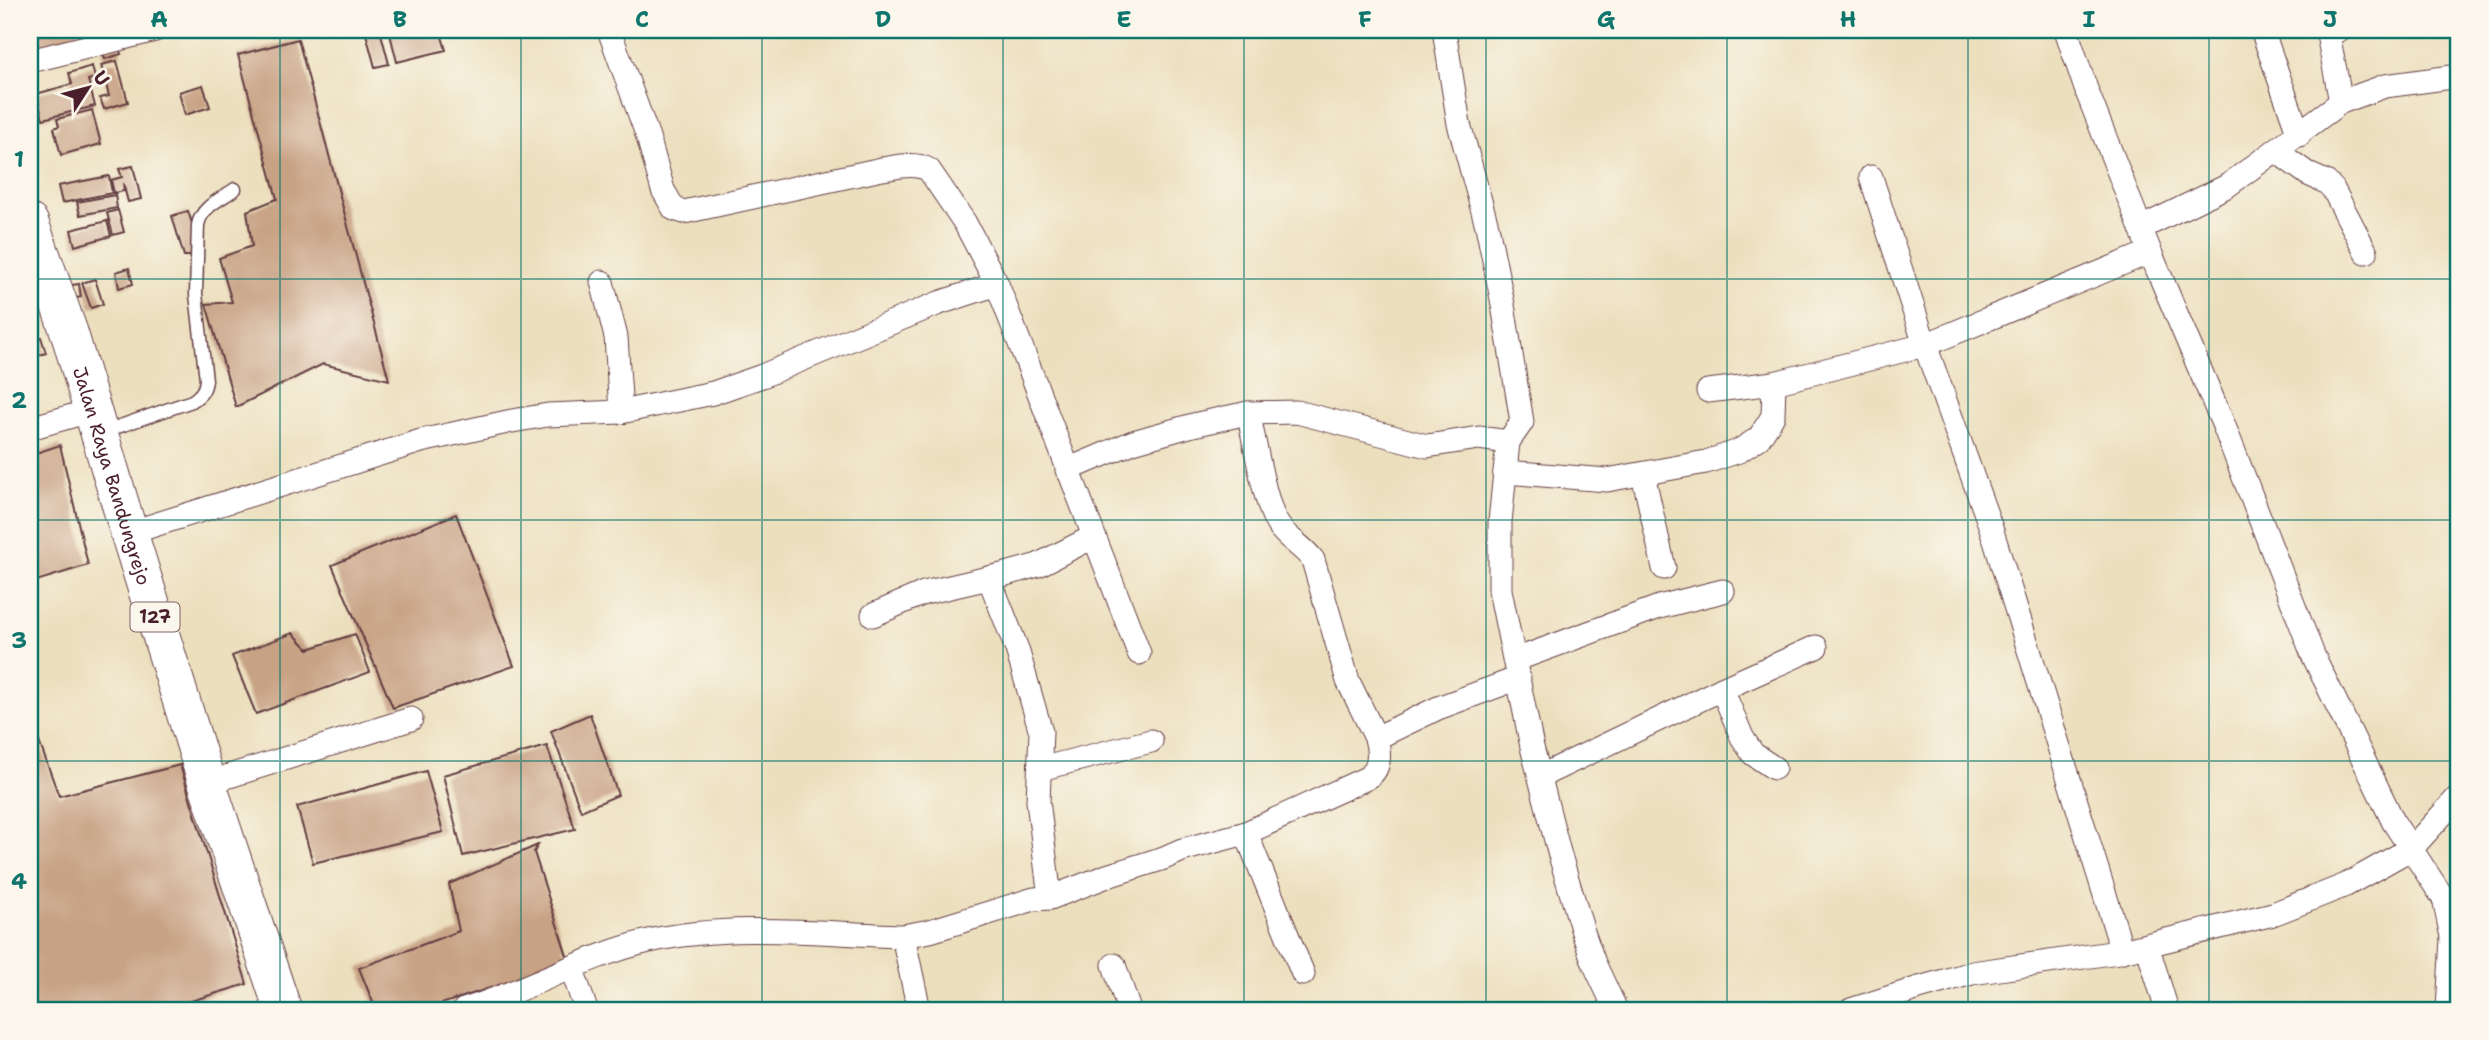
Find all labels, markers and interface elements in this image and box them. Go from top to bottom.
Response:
text: A [150,4,168,34]
text: B [393,4,407,34]
text: C [635,4,649,34]
text: D [875,4,891,34]
text: E [1116,4,1132,34]
text: F [1358,4,1372,34]
text: G [1597,4,1616,34]
text: H [1840,4,1856,34]
text: I [2083,4,2096,34]
text: J [2323,4,2337,34]
north arrow [52,52,122,122]
text: U [87,66,115,91]
text: 1 [14,144,24,174]
street label: Jalan Raya Bandungrejo [68,364,157,588]
text: 2 [11,385,27,415]
road number: 127 [130,602,180,632]
text: 3 [11,625,27,655]
text: 4 [11,866,27,896]

